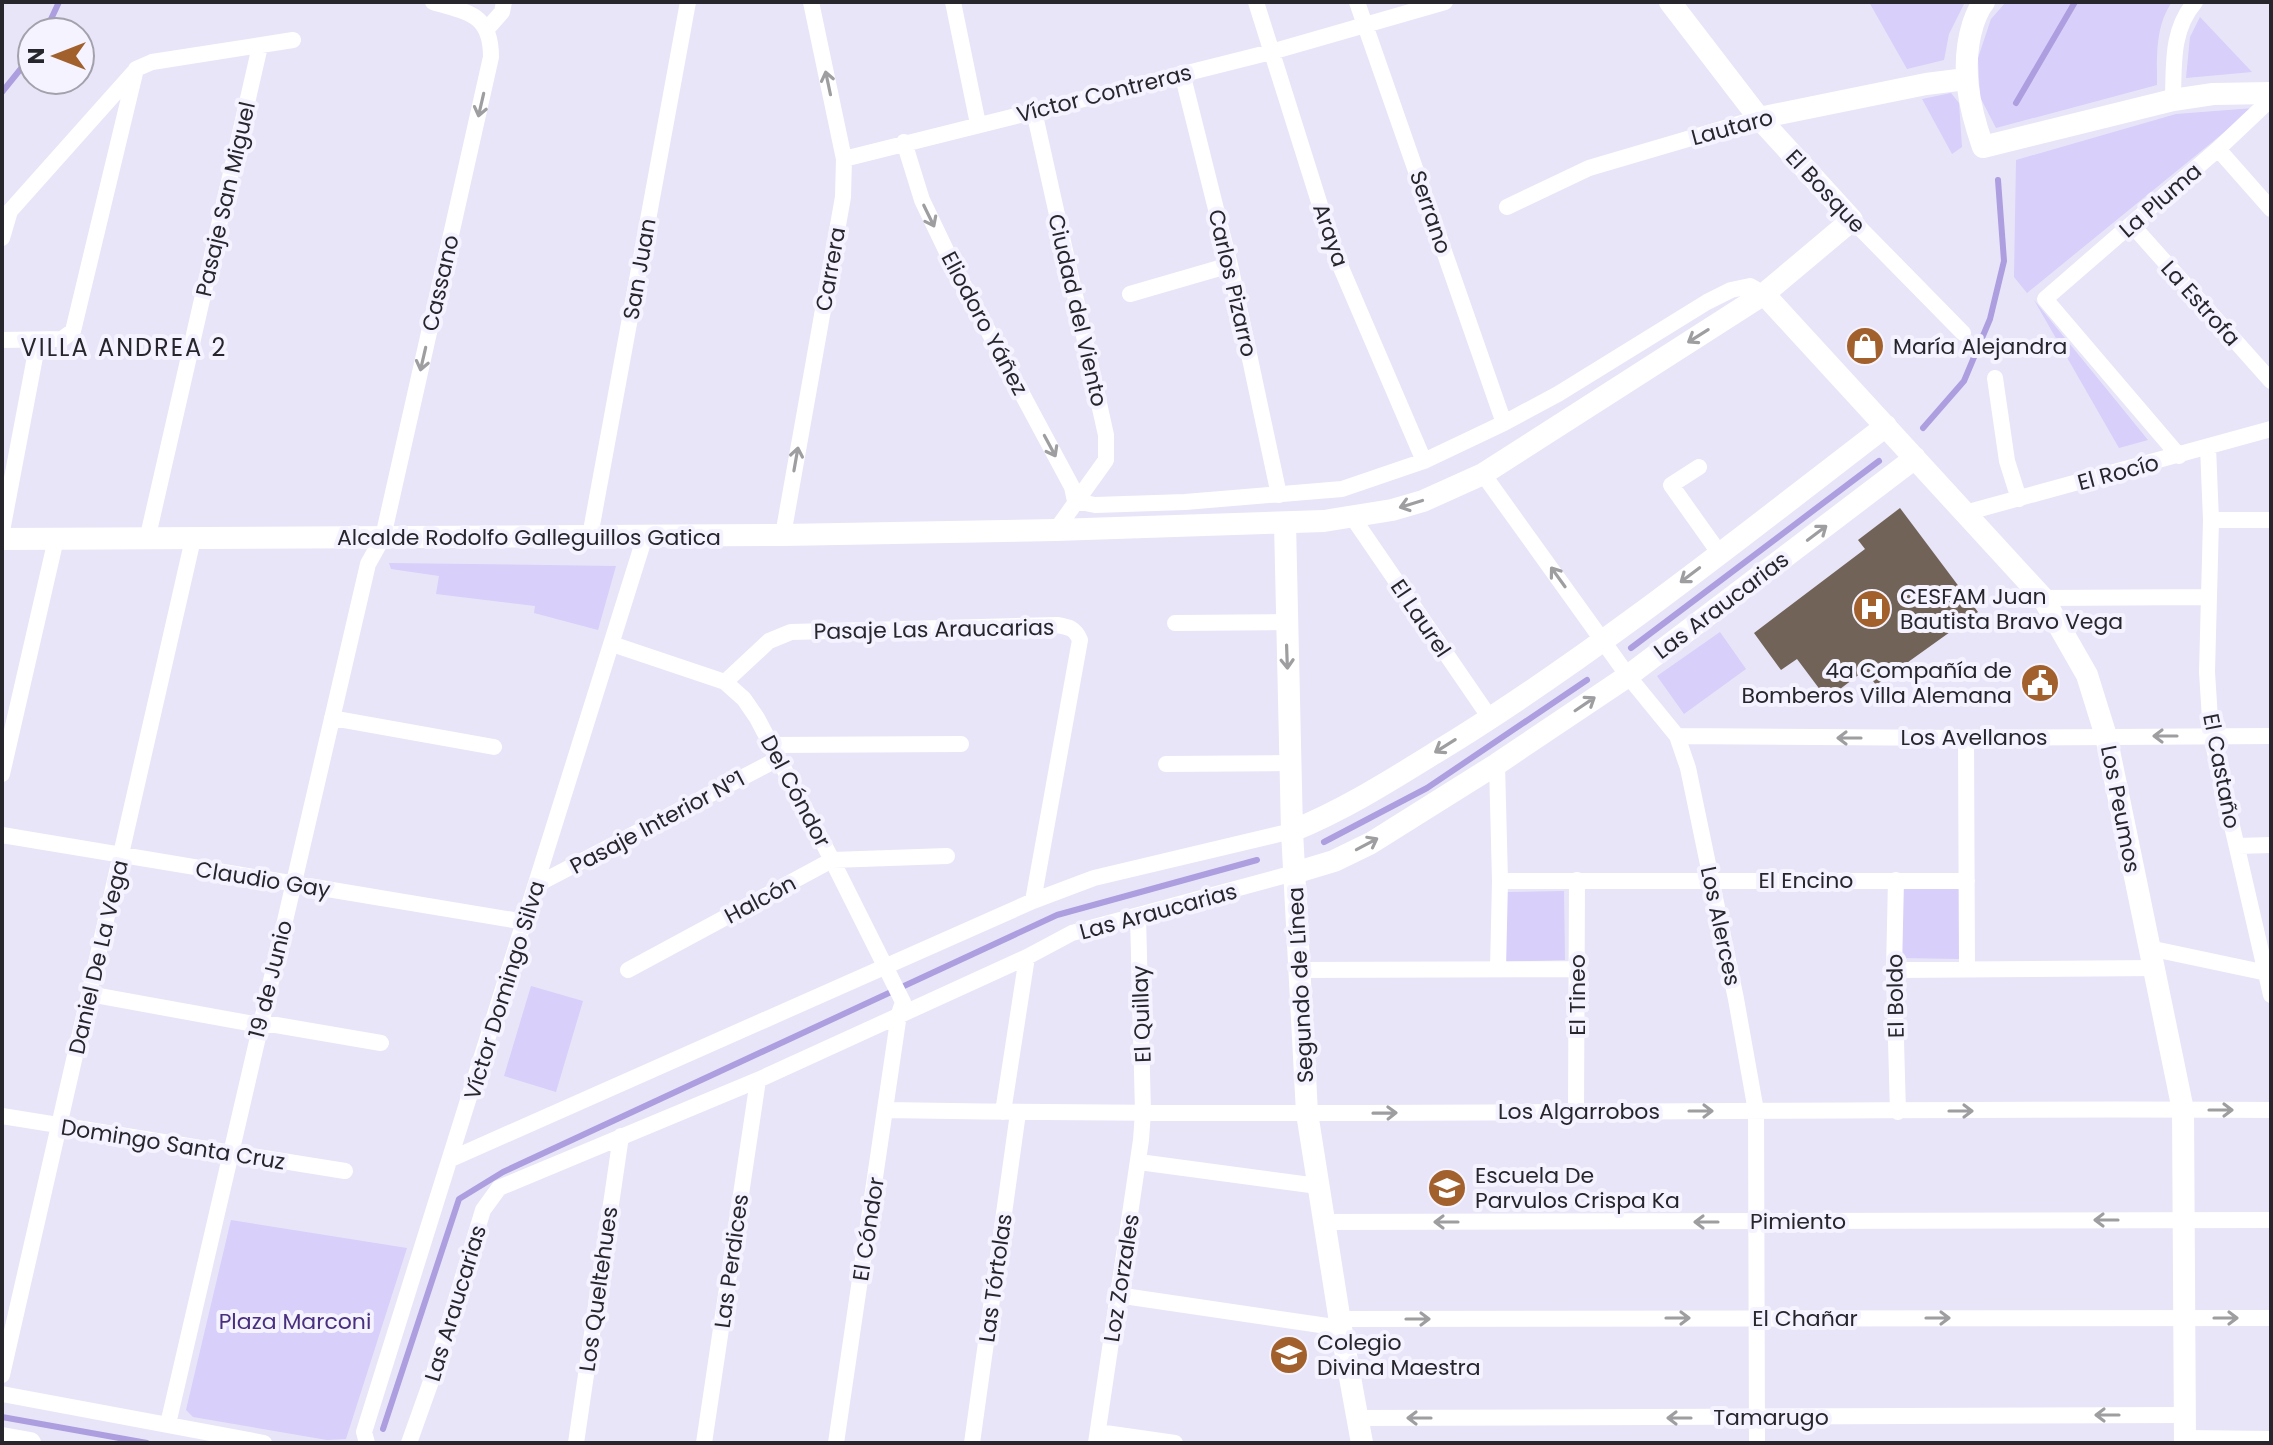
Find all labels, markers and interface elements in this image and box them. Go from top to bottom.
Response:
north arrow [16,16,96,96]
text: N [21,48,52,64]
street label: Víctor Contreras [1013,57,1195,130]
one-way arrow [820,70,835,96]
one-way arrow [472,92,487,118]
street label: Pasaje San Miguel [188,99,263,300]
street label: Lautaro [1688,102,1777,153]
street label: El Bosque [1779,143,1873,240]
street label: La Pluma [2112,156,2208,245]
street label: Serrano [1402,166,1459,258]
street label: Araya [1305,199,1356,271]
one-way arrow [922,203,938,227]
street label: Carlos Pizarro [1200,206,1265,360]
street label: Ciudad del Viento [1040,211,1115,410]
street label: San Juan [615,216,664,322]
street label: Carrera [808,225,853,314]
street label: Cassano [414,232,467,334]
street label: Eliodoro Yáñez [934,246,1036,401]
street label: La Estrofa [2154,254,2247,353]
shop icon: María Alejandra [1844,325,1886,367]
one-way arrow [1687,328,1710,344]
district label: VILLA ANDREA 2 [21,331,227,364]
place label: María Alejandra [1893,331,2067,362]
one-way arrow [415,346,430,371]
one-way arrow [1043,434,1059,457]
one-way arrow [790,446,805,472]
street label: El Rocío [2074,447,2162,498]
one-way arrow [1399,497,1425,512]
street label: Alcalde Rodolfo Galleguillos Gatica [337,522,721,553]
one-way arrow [1805,524,1827,541]
street label: Las Araucarias [1647,544,1795,667]
one-way arrow [1549,567,1566,589]
one-way arrow [1680,567,1702,584]
street label: El Laurel [1383,573,1458,664]
place label: CESFAM Juan Bautista Bravo Vega [1900,581,2123,637]
hospital icon: CESFAM Juan Bautista Bravo Vega [1851,588,1893,630]
street label: Pasaje Las Araucarias [813,612,1055,647]
one-way arrow [1280,643,1295,670]
place label: 4a Compañía de Bomberos Villa Alemana [1741,655,2012,711]
public building icon: 4a Compañía de Bomberos Villa Alemana [2019,662,2061,704]
one-way arrow [1574,696,1596,712]
street label: El Castaño [2195,711,2248,831]
street label: Los Avellanos [1900,722,2048,753]
one-way arrow [2152,728,2179,743]
street label: Del Cóndor [753,730,838,853]
one-way arrow [1836,730,1863,745]
one-way arrow [1434,739,1457,755]
street label: Los Peumos [2093,743,2148,876]
street label: Pasaje Interior Nº1 [564,763,750,882]
one-way arrow [1354,836,1378,852]
street label: Claudio Gay [193,854,333,906]
street label: Daniel De La Vega [61,857,136,1057]
street label: Los Alerces [1693,863,1748,989]
street label: El Encino [1759,865,1853,896]
street label: Halcón [719,868,802,931]
street label: Las Araucarias [1076,876,1240,947]
street label: Víctor Domingo Silva [456,877,553,1103]
street label: Segundo de Línea [1280,886,1321,1084]
street label: 19 de Junio [241,917,300,1041]
street label: El Boldo [1879,953,1912,1039]
street label: El Tineo [1562,954,1593,1036]
street label: El Quillay [1124,964,1159,1063]
street label: Los Algarrobos [1498,1096,1660,1127]
one-way arrow [2207,1102,2234,1118]
one-way arrow [1687,1103,1714,1119]
one-way arrow [1947,1103,1974,1119]
one-way arrow [1371,1105,1398,1121]
street label: Domingo Santa Cruz [59,1111,287,1178]
place label: Escuela De Parvulos Crispa Ka [1475,1160,1680,1216]
school or university icon: Escuela De Parvulos Crispa Ka [1426,1167,1468,1209]
street label: El Cóndor [845,1175,892,1283]
street label: Las Perdices [707,1192,756,1330]
street label: Los Queltehues [572,1205,625,1374]
street label: Pimiento [1750,1206,1846,1237]
street label: Las Tórtolas [971,1212,1020,1344]
street label: Loz Zorzales [1096,1212,1147,1344]
one-way arrow [2093,1212,2120,1228]
one-way arrow [1433,1214,1460,1230]
one-way arrow [1693,1214,1720,1230]
street label: Las Araucarias [417,1221,494,1385]
street label: El Chañar [1752,1303,1858,1334]
park label: Plaza Marconi [219,1306,371,1337]
one-way arrow [1664,1310,1691,1326]
one-way arrow [1924,1310,1951,1326]
one-way arrow [2212,1310,2239,1326]
one-way arrow [1404,1311,1431,1327]
place label: Colegio Divina Maestra [1317,1327,1481,1383]
school or university icon: Colegio Divina Maestra [1268,1334,1310,1376]
street label: Tamarugo [1713,1402,1829,1433]
one-way arrow [2094,1407,2121,1423]
one-way arrow [1406,1410,1433,1426]
one-way arrow [1666,1410,1693,1425]

